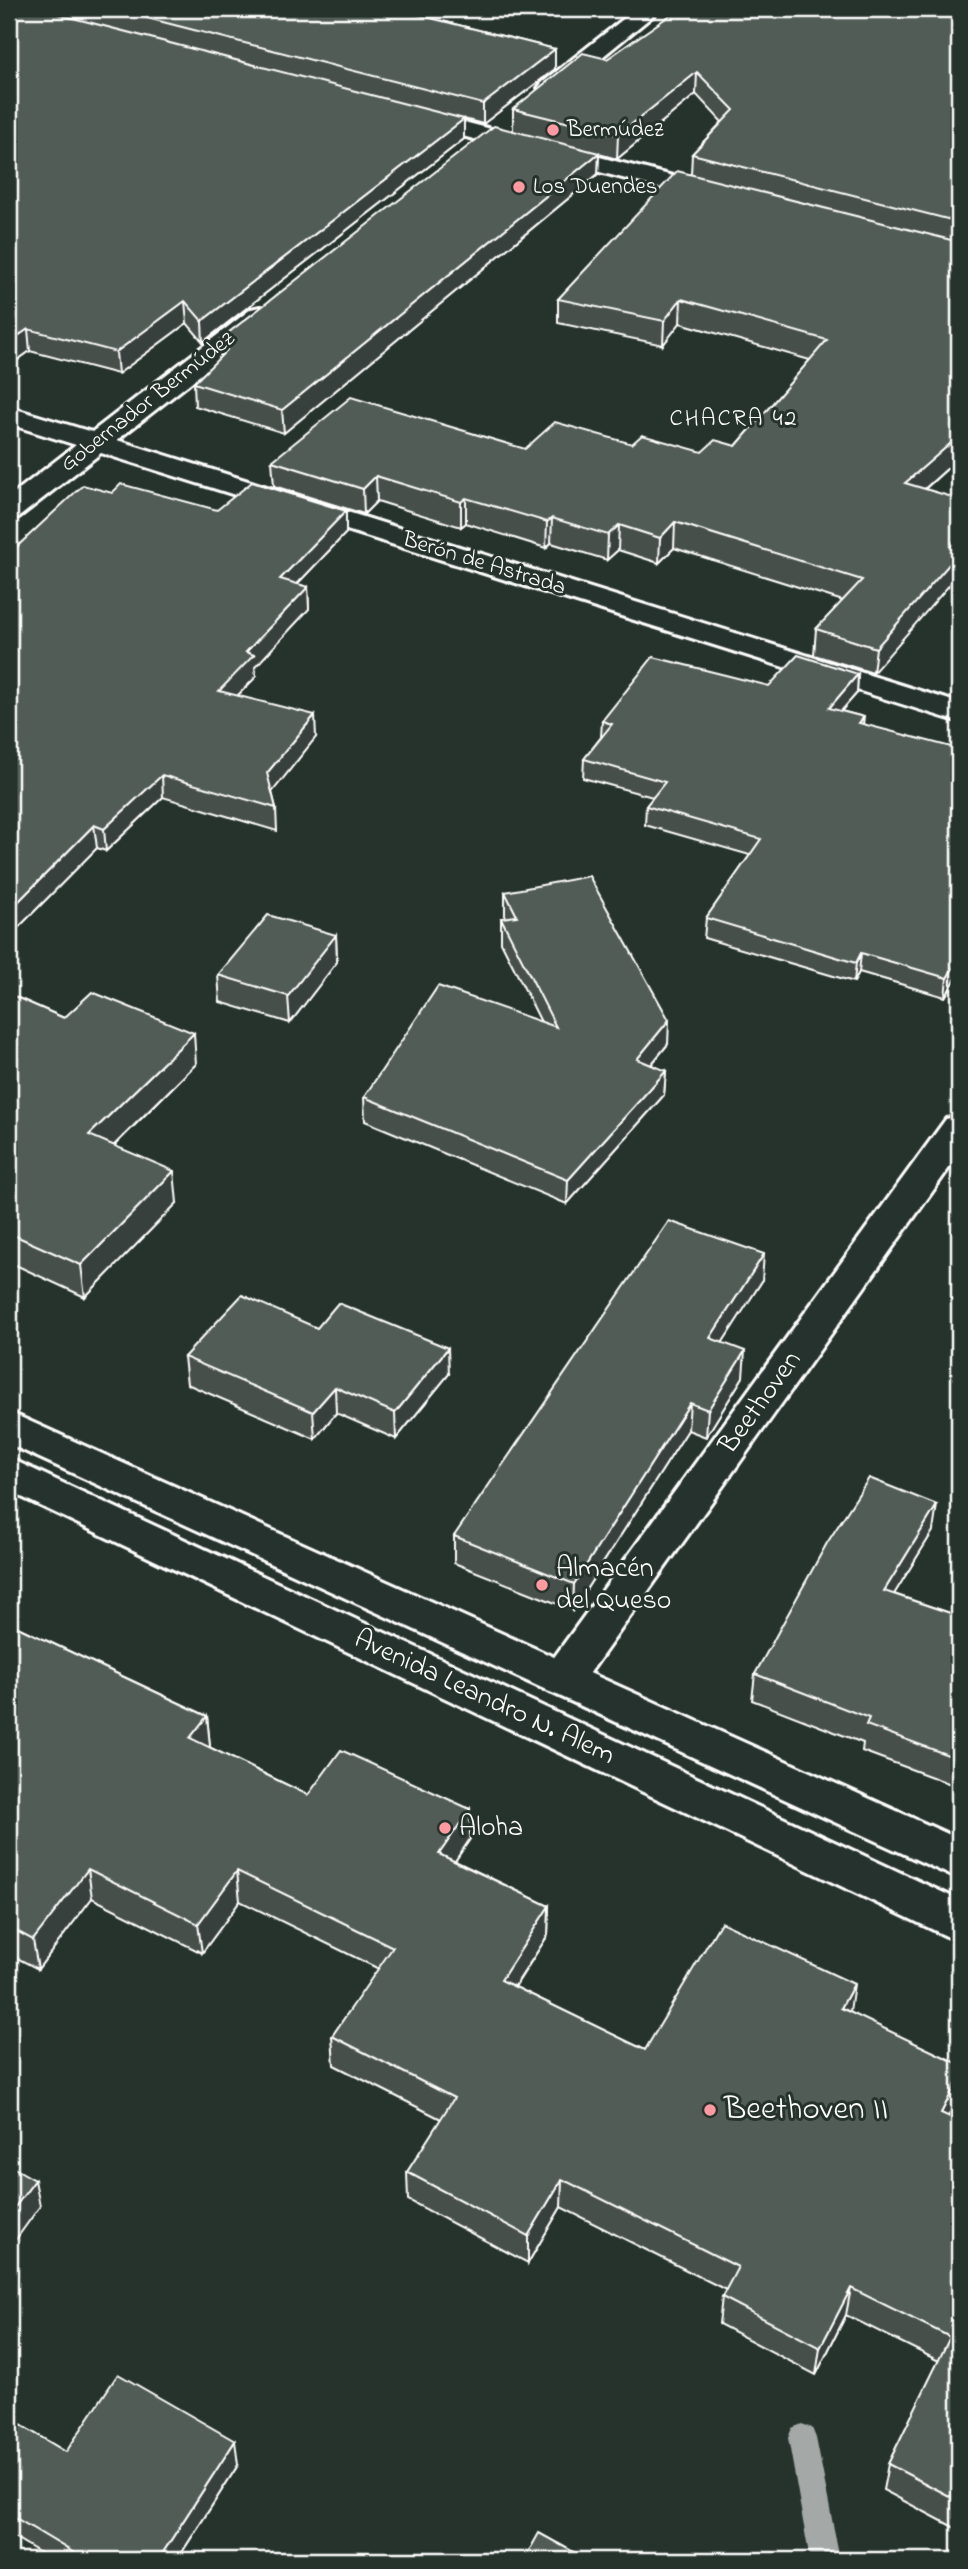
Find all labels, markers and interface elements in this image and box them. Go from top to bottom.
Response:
place label: Bermúdez [566,114,664,147]
marker: Bermúdez [545,122,561,138]
place label: Los Duendes [533,171,657,204]
marker: Los Duendes [511,179,527,195]
street label: Gobernador Bermúdez [54,323,243,481]
district label: CHACRA 42 [670,402,798,437]
street label: Berón de Astrada [397,523,570,605]
street label: Beethoven [709,1343,813,1464]
place label: Almacén del Queso [556,1549,671,1622]
marker: Almacén del Queso [534,1577,550,1593]
street label: Avenida Leandro N. Alem [347,1619,621,1777]
place label: Aloha [459,1808,523,1849]
marker: Aloha [437,1820,453,1836]
place label: Beethoven II [723,2086,888,2134]
marker: Beethoven II [702,2102,718,2118]

